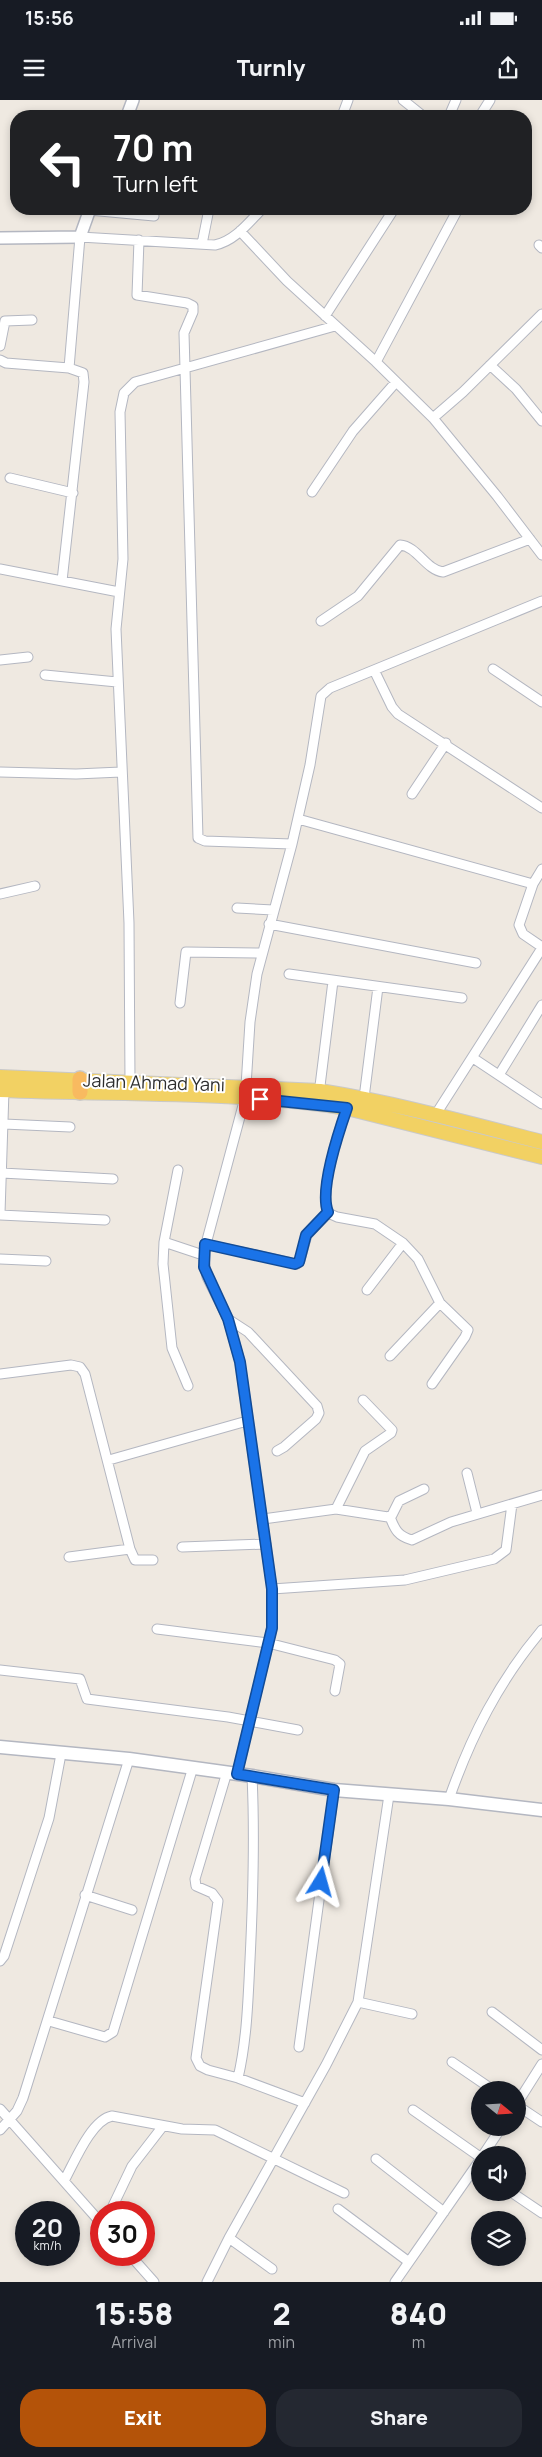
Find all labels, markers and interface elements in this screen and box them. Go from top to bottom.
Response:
text: 15:56 [25,5,74,31]
text: Turnly [237,53,305,83]
icon: menu [20,54,48,82]
icon: share [494,54,522,82]
text: 70 m [113,124,193,172]
icon: left [30,130,95,195]
text: Turn left [113,169,198,199]
street label: Jalan Ahmad Yani [83,1068,225,1096]
pin [239,1078,281,1120]
icon: arrive [246,1085,274,1113]
position arrow [294,1855,346,1907]
north arrow [471,2081,526,2136]
map controls [471,2081,526,2266]
button: sound [471,2146,526,2201]
speed limit sign: 30 [90,2201,155,2266]
text: 20 [32,2210,63,2245]
button: layers [471,2211,526,2266]
text: km/h [34,2237,61,2254]
text: 15:58 [95,2293,173,2334]
text: 2 [272,2293,291,2334]
text: 840 [390,2293,447,2334]
text: Arrival [111,2331,157,2353]
text: min [268,2331,295,2353]
text: m [412,2331,425,2353]
button: Exit [20,2389,266,2447]
button: Share [276,2389,522,2447]

